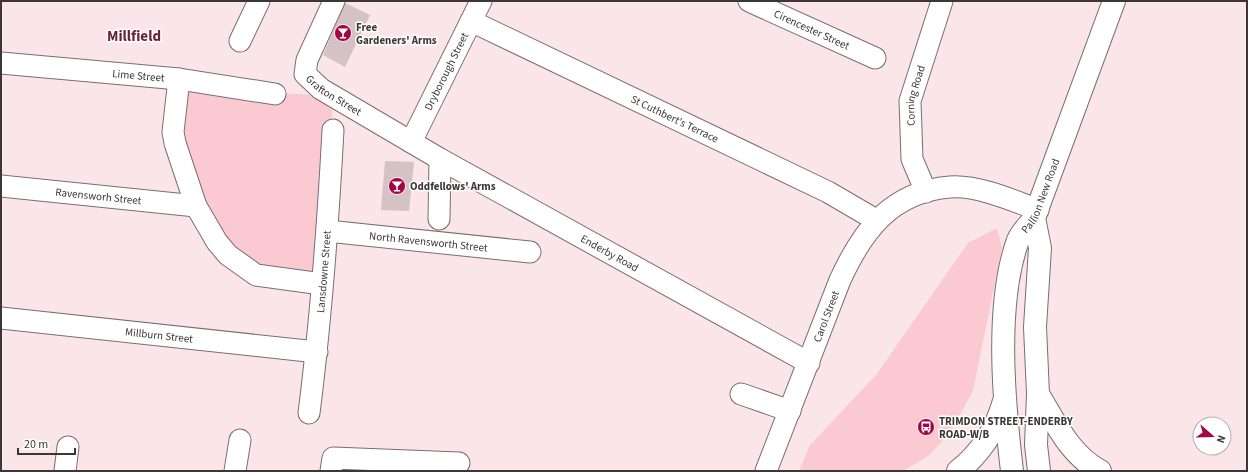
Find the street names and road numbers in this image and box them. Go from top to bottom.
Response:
street label: Cirencester Street [772,6,852,53]
street label: Dryborough Street [420,30,472,113]
street label: Corning Road [903,63,928,126]
street label: Lime Street [112,66,166,85]
street label: Grafton Street [303,71,365,119]
street label: St Cuthbert's Terrace [628,91,722,146]
street label: Pallion New Road [1017,156,1063,236]
street label: Ravensworh Street [55,184,143,208]
street label: North Ravensworth Street [369,228,489,255]
street label: Lansdowne Street [313,230,334,314]
street label: Enderby Road [578,231,642,275]
street label: Carol Street [809,288,843,344]
street label: Millburn Street [124,324,194,346]

